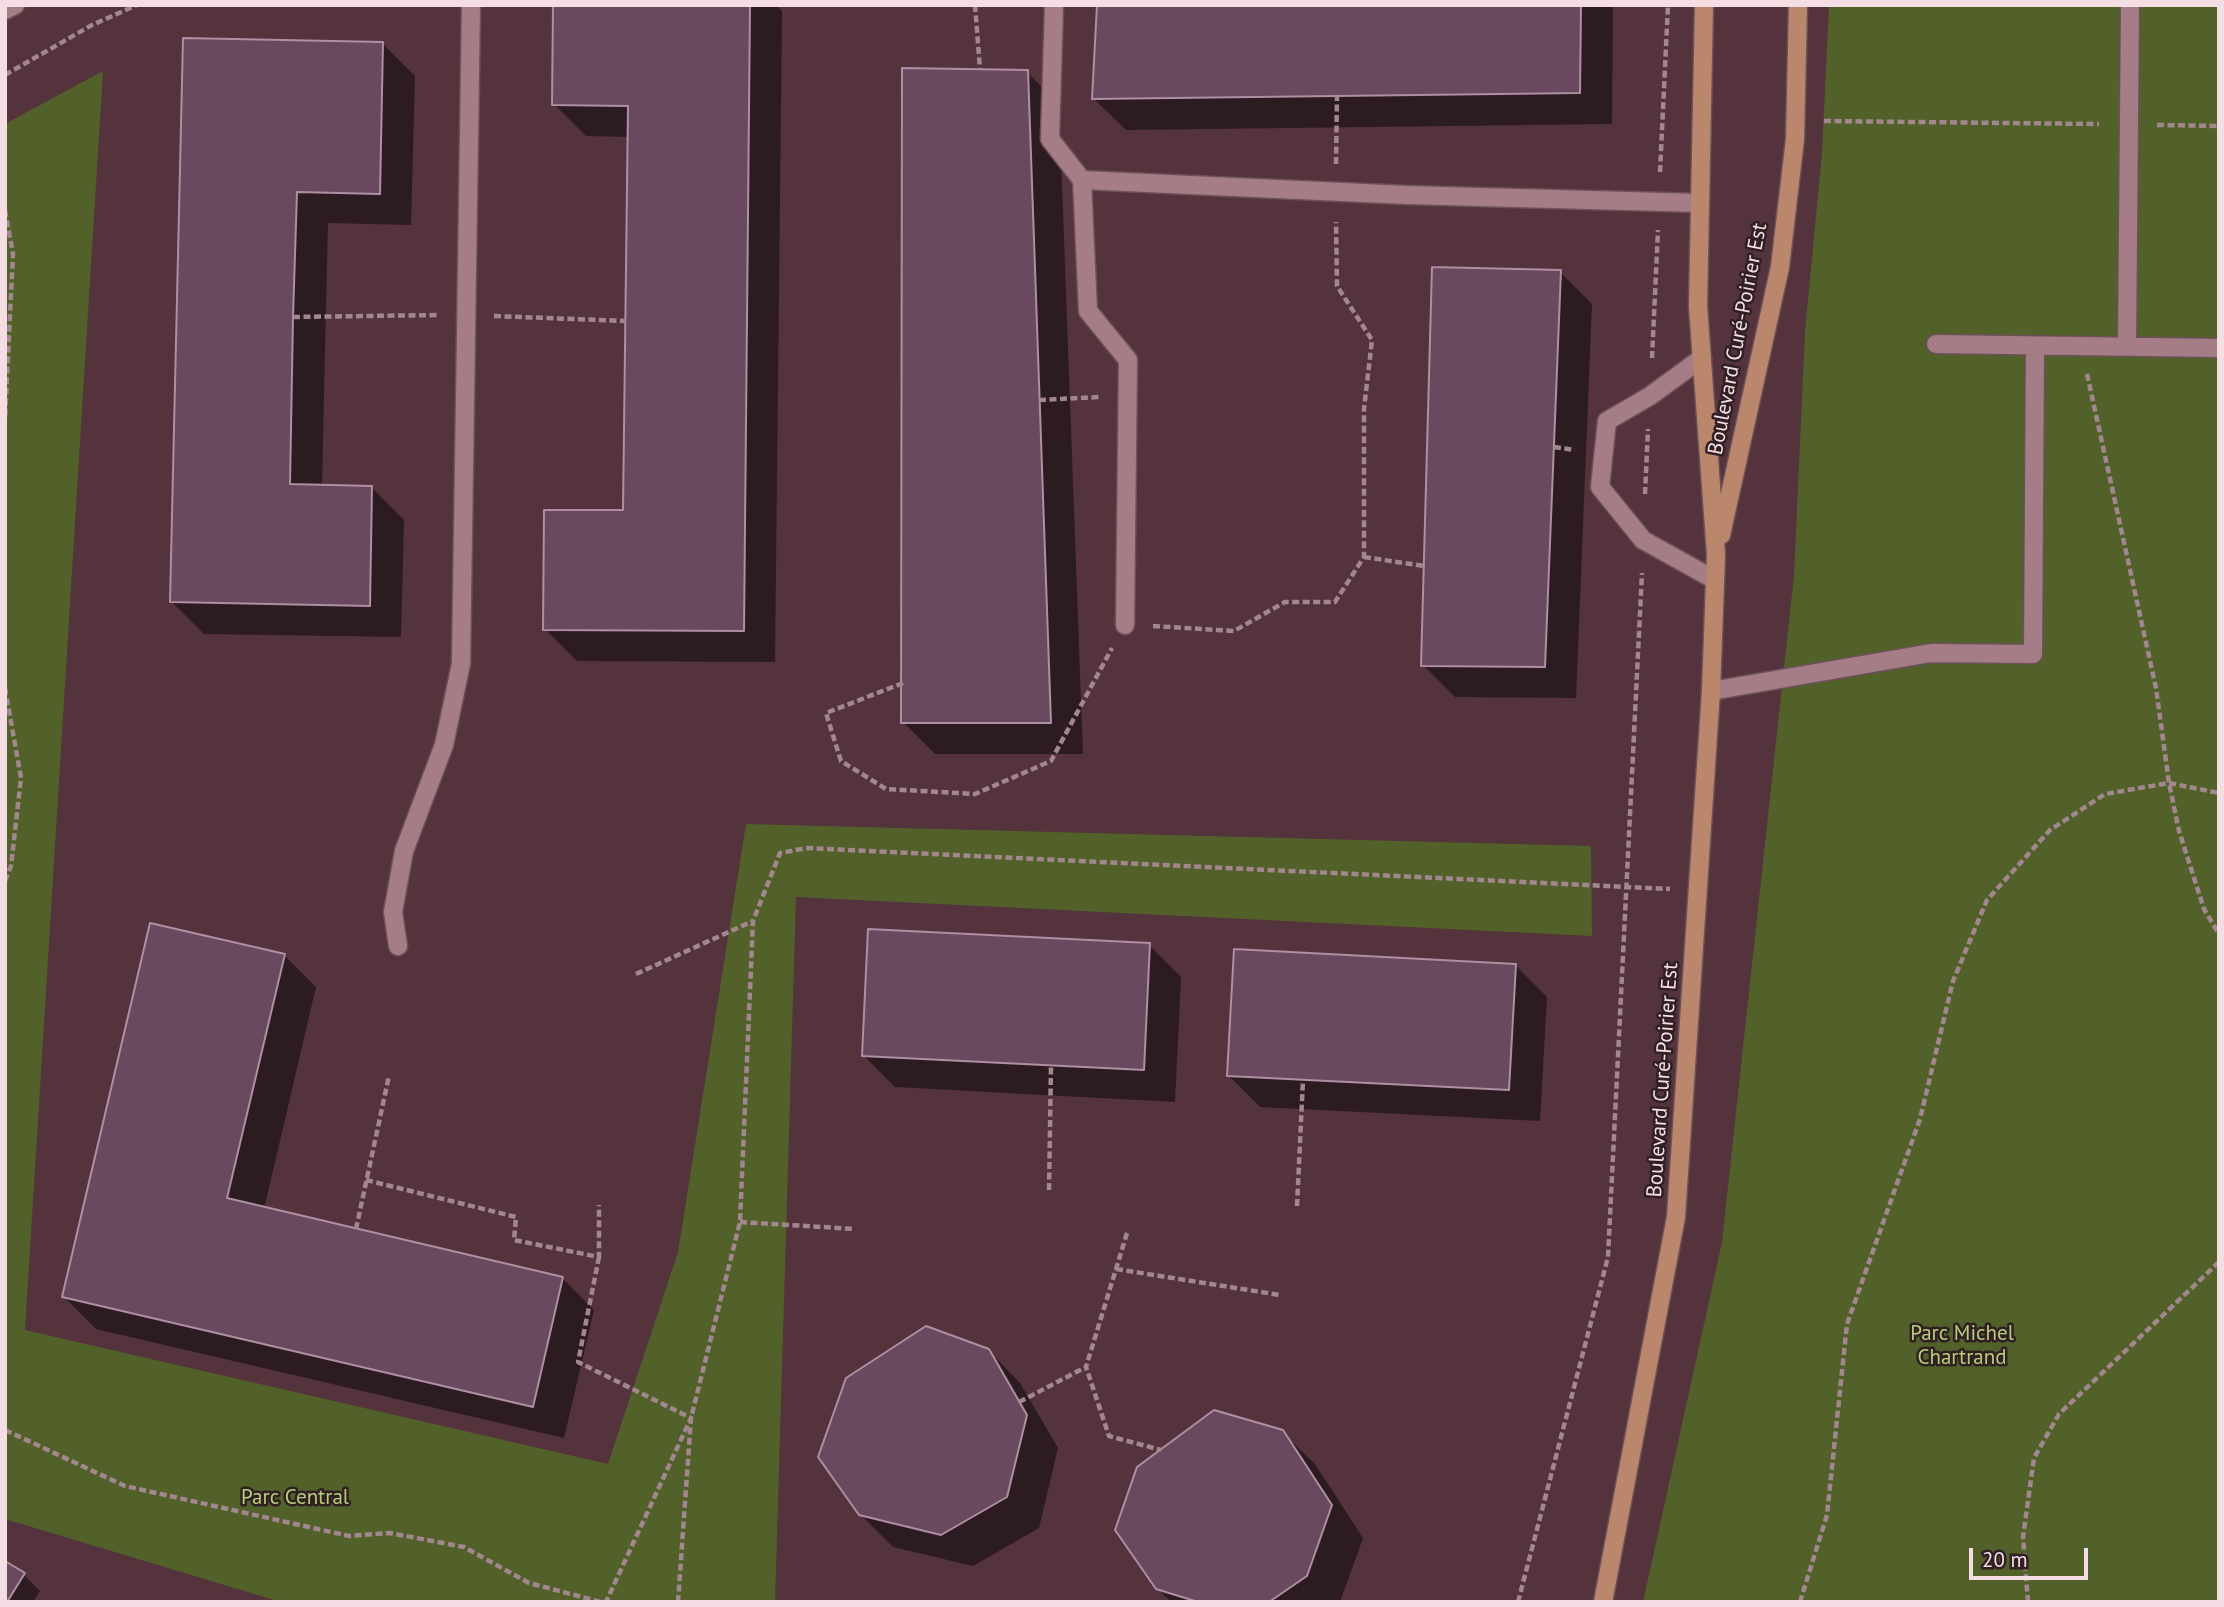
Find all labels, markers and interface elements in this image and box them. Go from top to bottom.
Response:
street label: Boulevard Curé-Poirier Est [1703,221,1773,457]
street label: Boulevard Curé-Poirier Est [1642,962,1684,1198]
park label: Parc Michel Chartrand [1910,1321,2014,1371]
park label: Parc Central [241,1485,349,1511]
scale bar [1972,1534,2091,1578]
text: 20 m [1982,1546,2028,1573]

